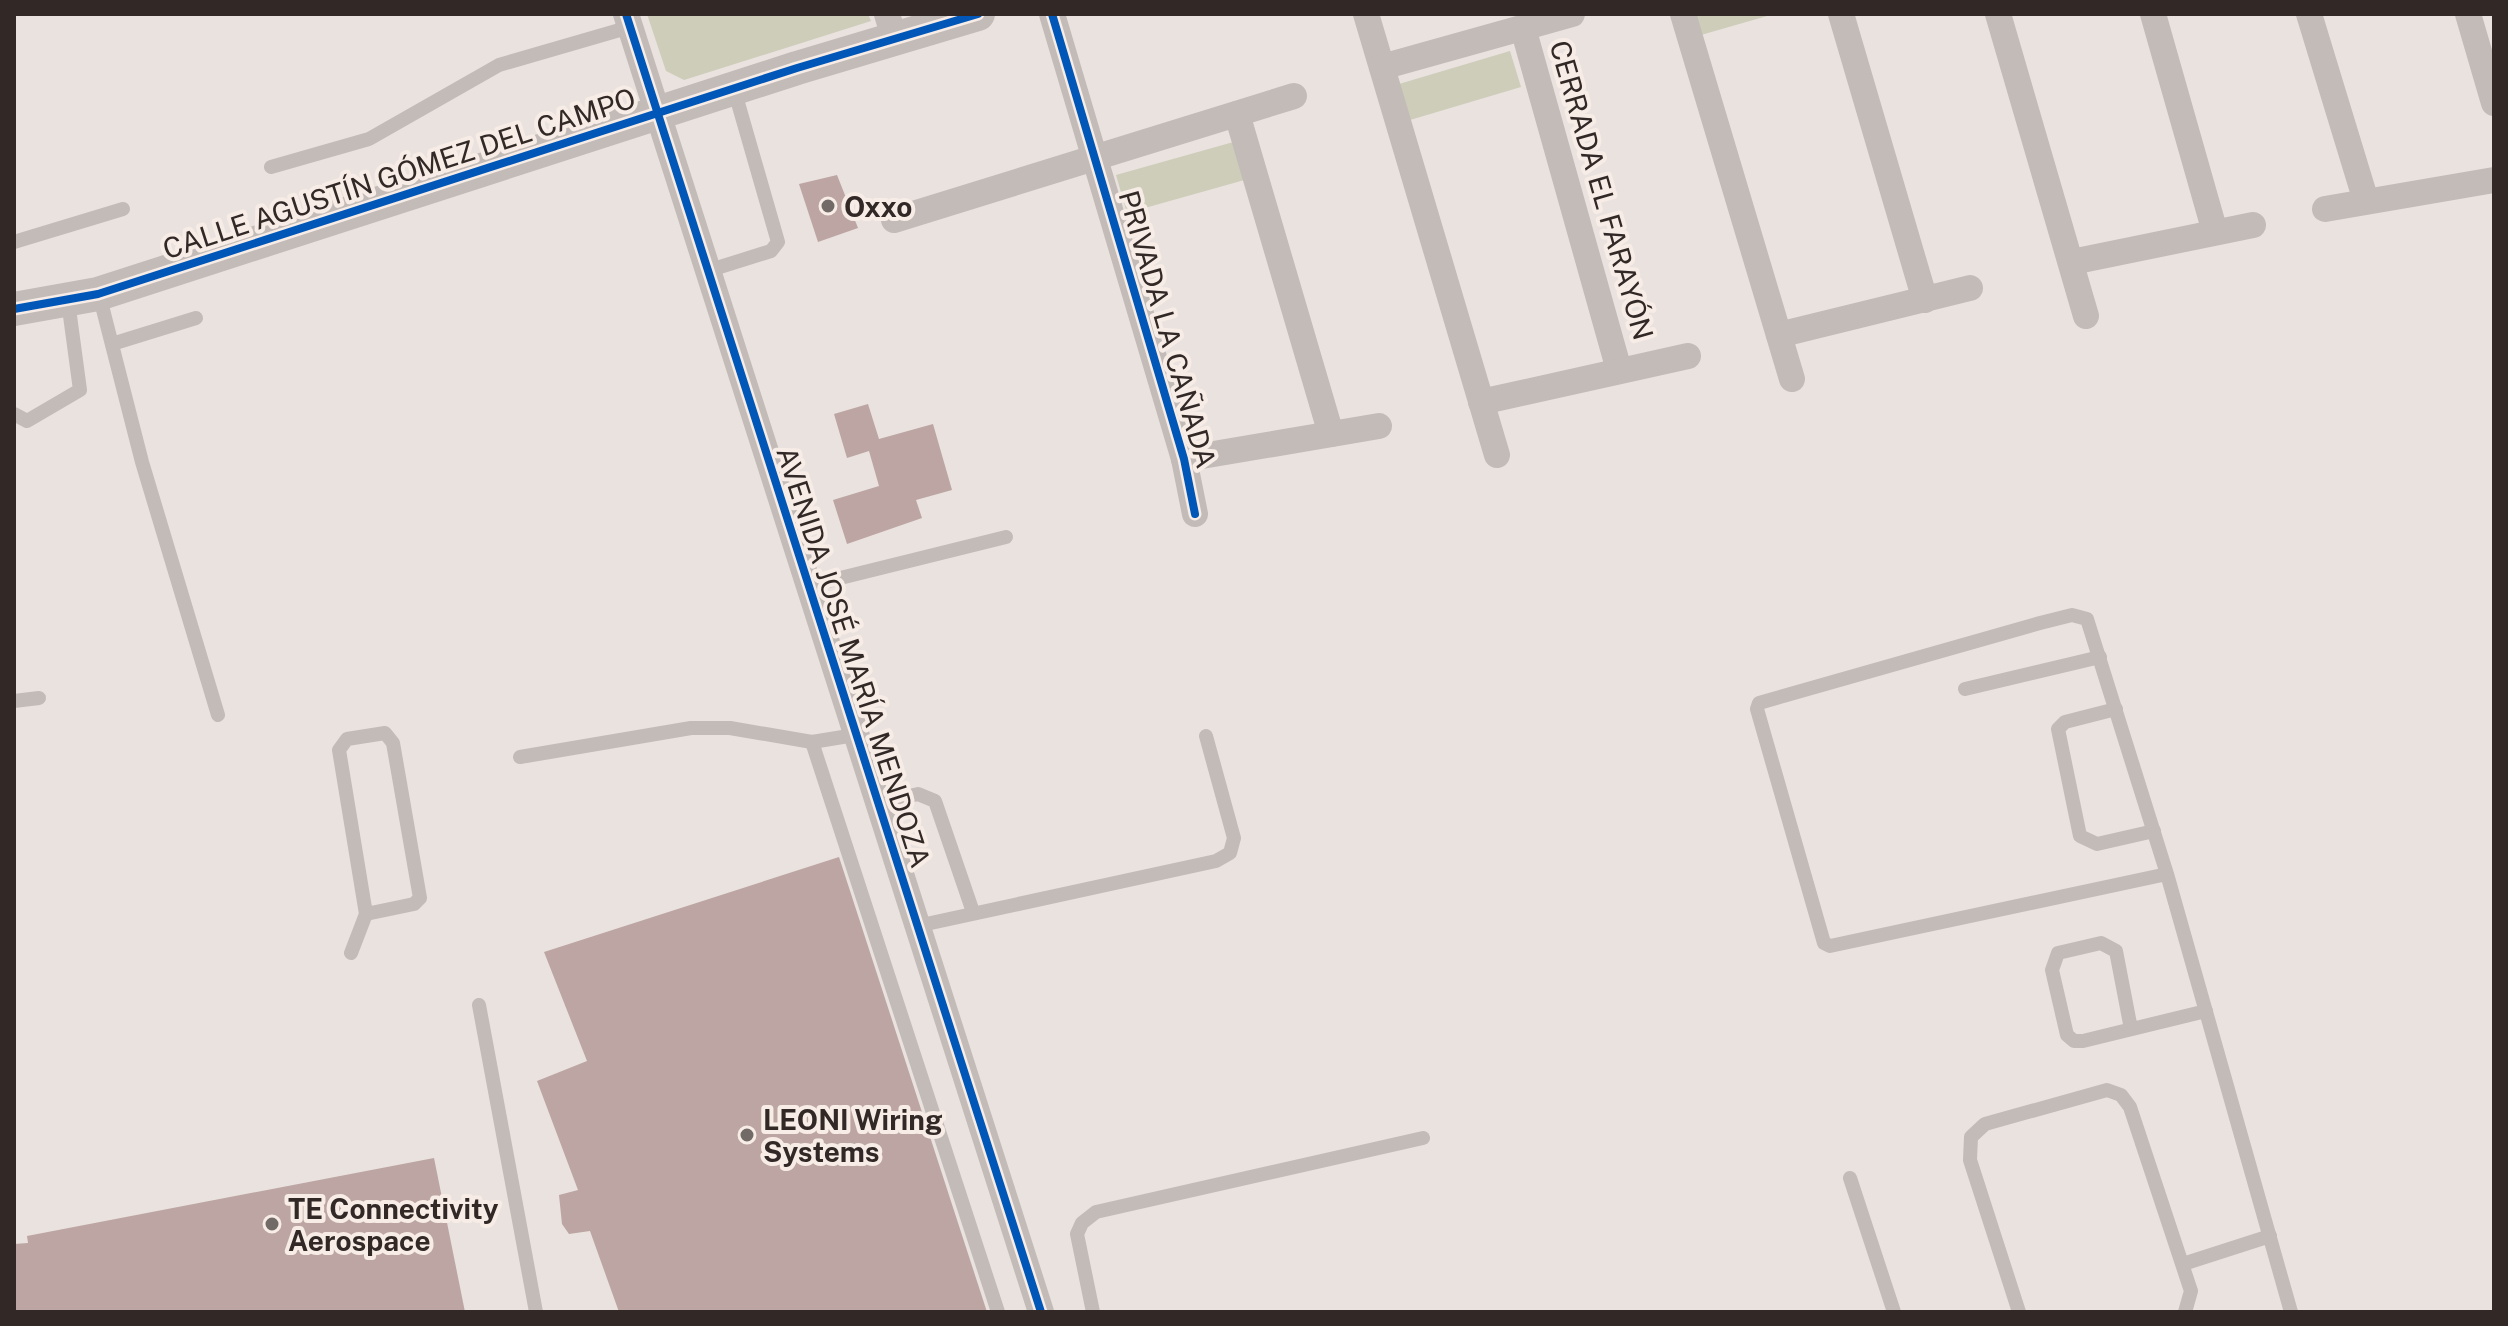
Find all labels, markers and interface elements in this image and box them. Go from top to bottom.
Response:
street label: CERRADA EL FARAYÓN [1543,36,1661,344]
street label: CALLE AGUSTÍN GÓMEZ DEL CAMPO [159,81,639,265]
street label: PRIVADA LA CAÑADA [1113,186,1223,472]
place label: Oxxo [844,190,912,223]
marker: Oxxo [819,197,837,215]
street label: AVENIDA JOSÉ MARÍA MENDOZA [770,442,938,872]
place label: LEONI Wiring Systems [763,1103,942,1168]
marker: LEONI Wiring Systems [738,1126,756,1144]
place label: TE Connectivity Aerospace [288,1192,499,1257]
marker: TE Connectivity Aerospace [263,1215,281,1233]

